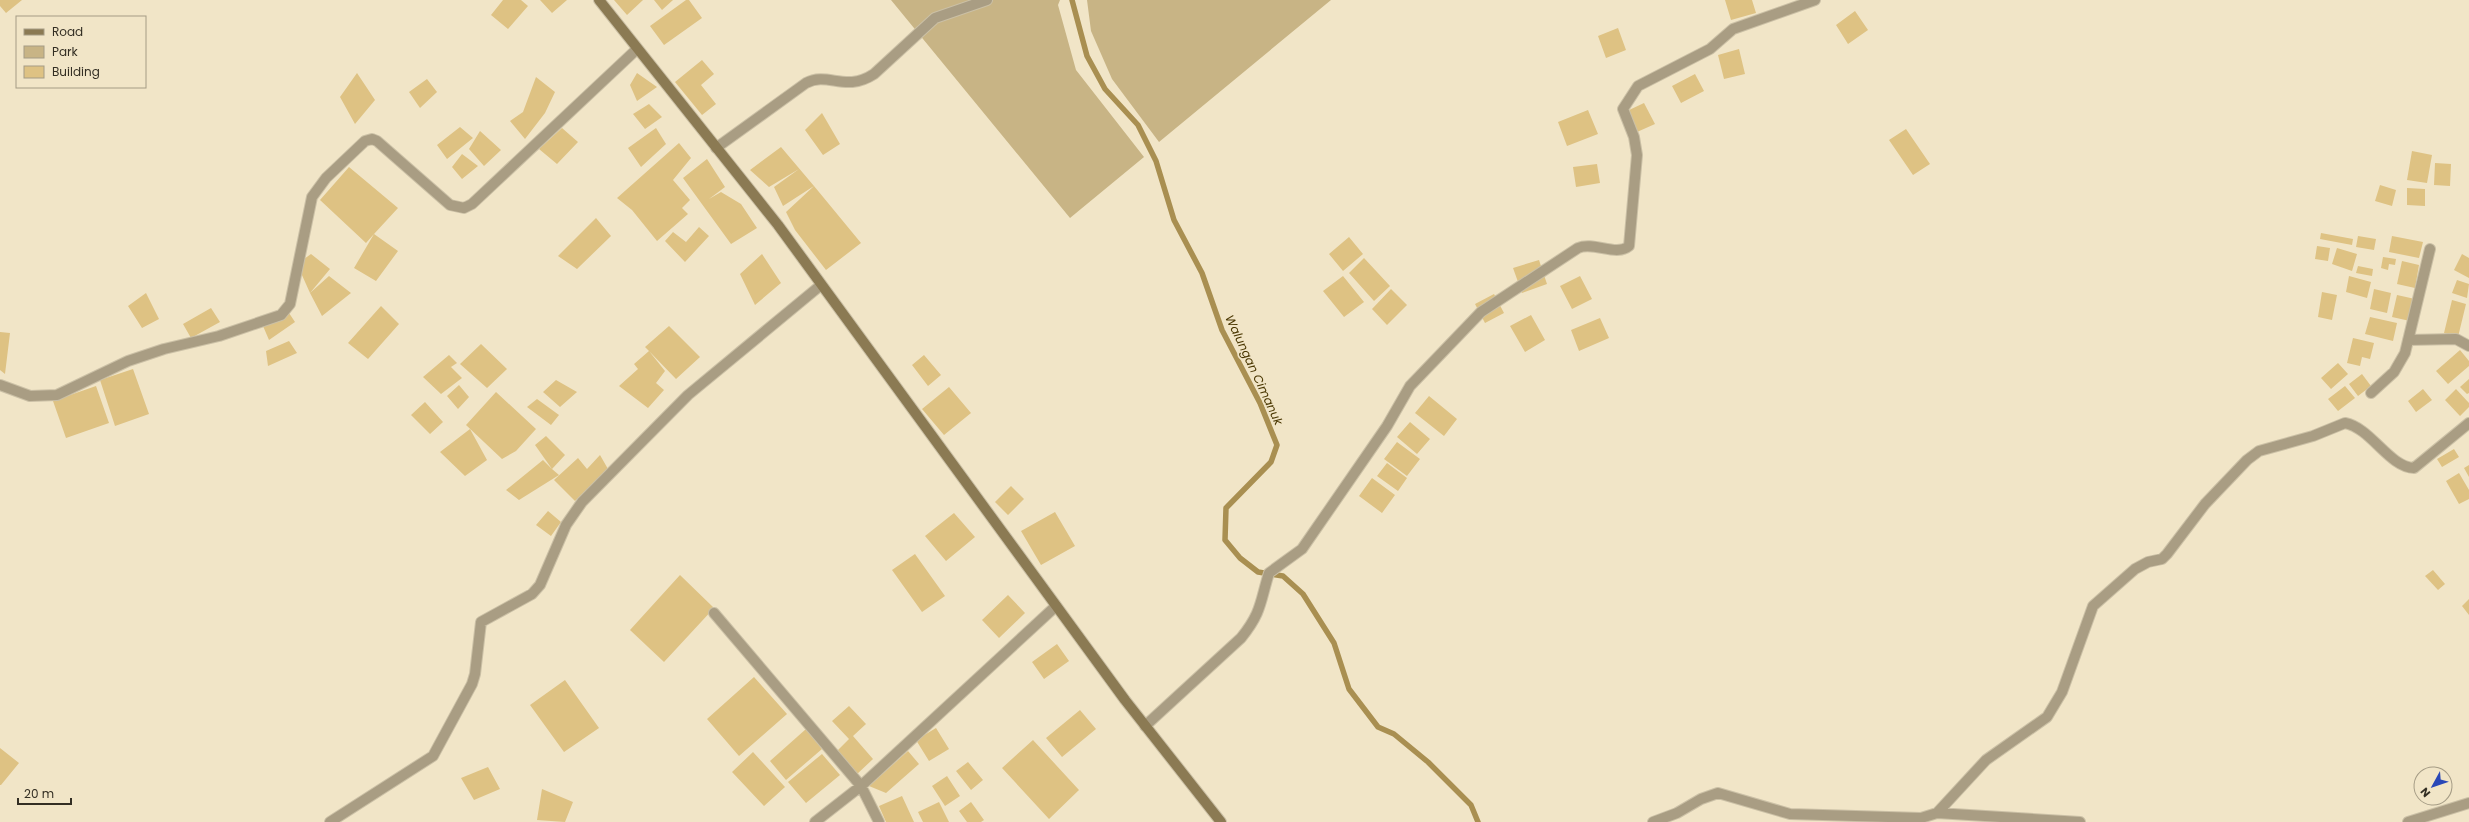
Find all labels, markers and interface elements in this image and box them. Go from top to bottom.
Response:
legend [16,16,146,88]
text: Road [52,23,83,40]
text: Park [52,43,79,60]
text: Building [52,63,100,80]
water label: Walungan Cimanuk [1221,312,1288,428]
north arrow [2413,766,2453,806]
scale bar [18,780,71,806]
text: N [2417,784,2434,801]
text: 20 m [24,785,54,802]

